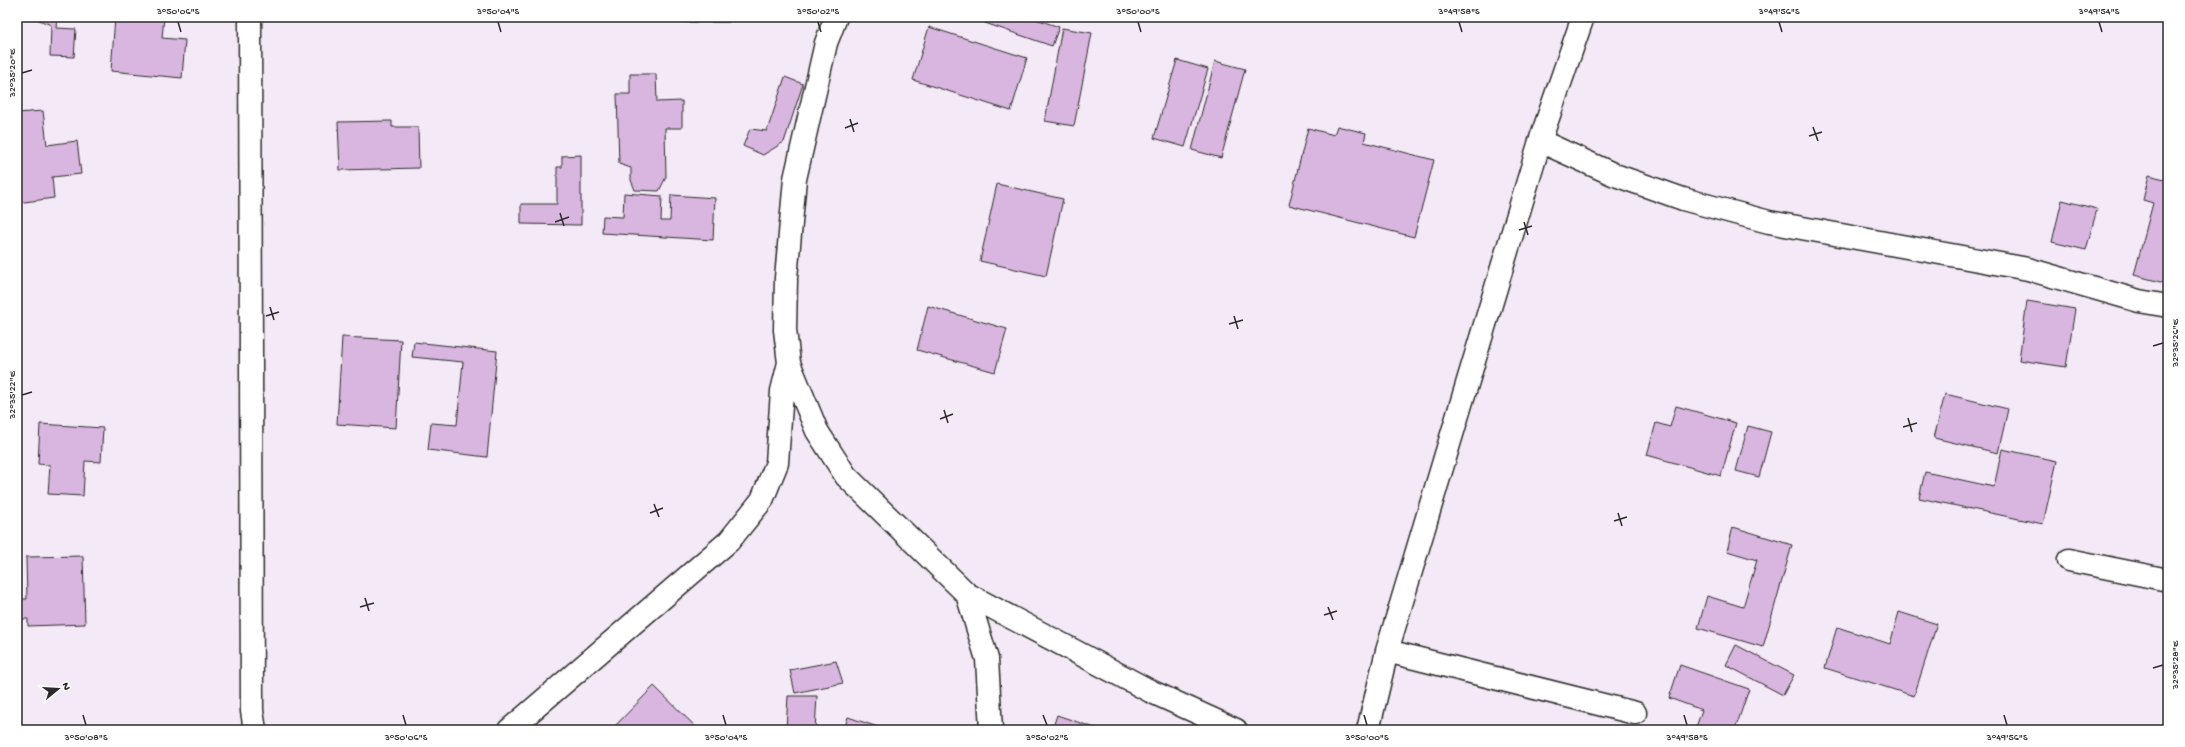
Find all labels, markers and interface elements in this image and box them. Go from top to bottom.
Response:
text: 3°50'06"S [156,6,200,18]
text: 3°50'04"S [476,6,520,18]
text: 3°50'02"S [796,6,840,18]
text: 3°50'00"S [1115,6,1160,18]
text: 3°49'58"S [1437,6,1480,18]
text: 3°49'56"S [1757,6,1800,18]
text: 3°49'54"S [2078,6,2120,18]
text: 32°35'20"E [7,48,19,98]
text: 32°35'26"E [2170,318,2182,368]
text: 32°35'22"E [7,370,19,420]
text: 32°35'28"E [2170,640,2182,690]
north arrow [38,669,78,709]
text: N [59,681,72,692]
text: 3°50'08"S [63,732,108,744]
text: 3°50'06"S [384,732,428,744]
text: 3°50'04"S [704,732,748,744]
text: 3°50'02"S [1025,732,1069,744]
text: 3°50'00"S [1344,732,1389,744]
text: 3°49'58"S [1665,732,1708,744]
text: 3°49'56"S [1985,732,2028,744]

